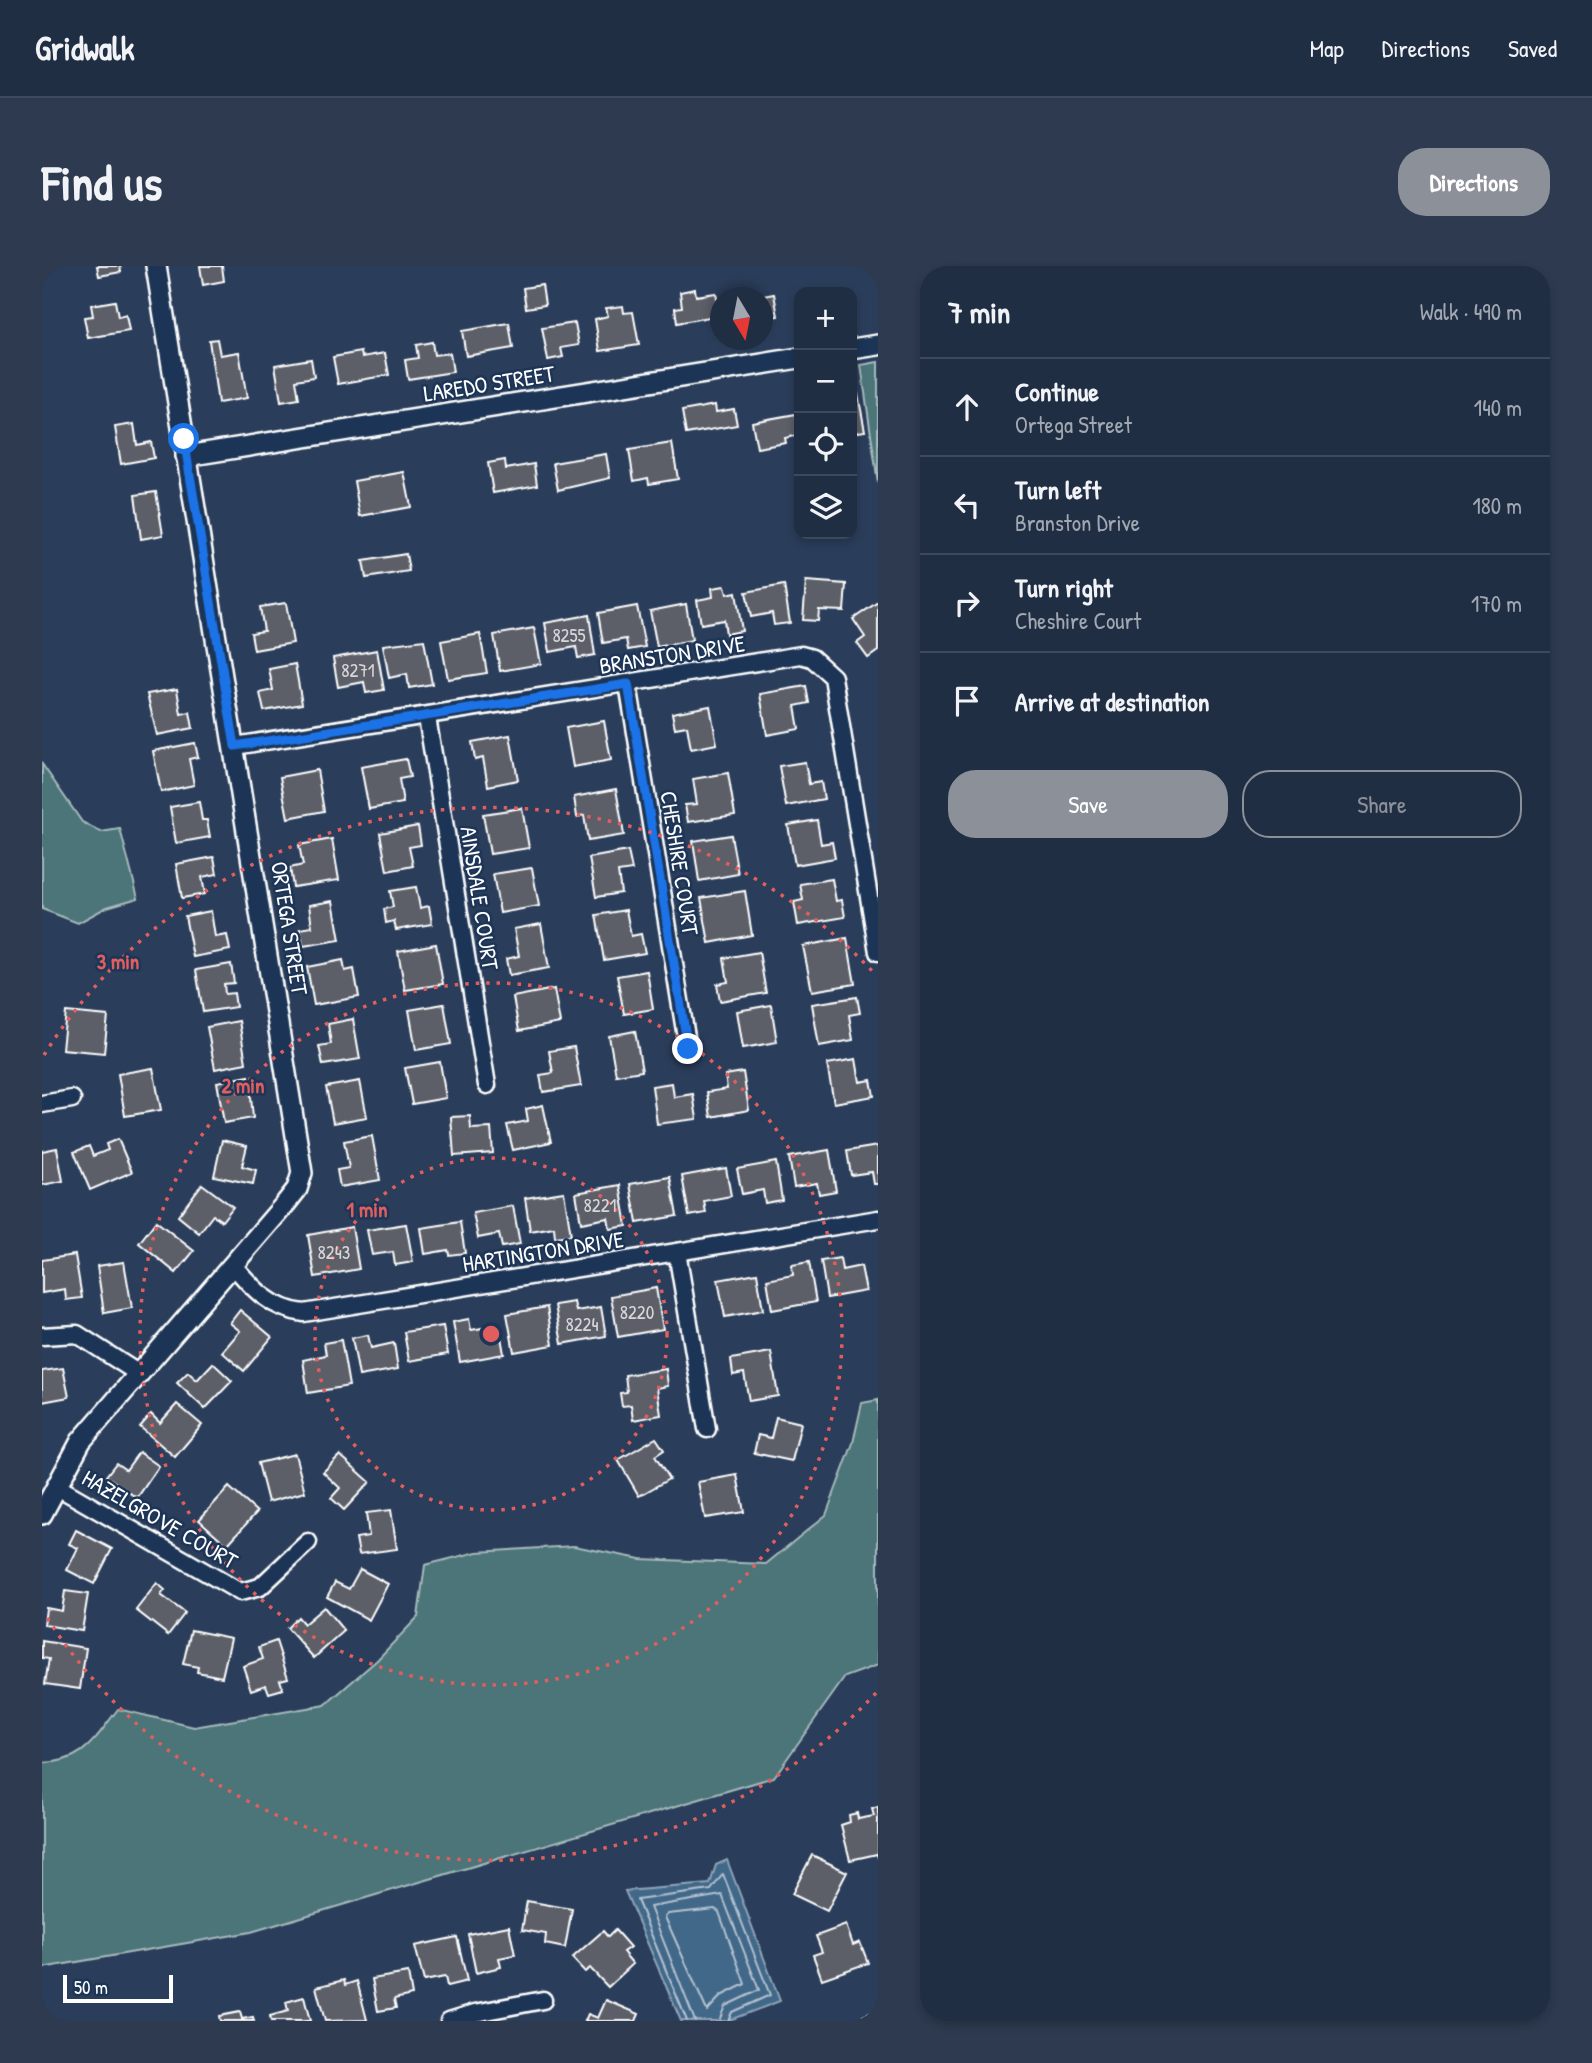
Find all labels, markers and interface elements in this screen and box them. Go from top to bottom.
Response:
text: Gridwalk [35,26,135,70]
text: Map [1310,32,1344,64]
text: Directions [1382,32,1470,64]
text: Saved [1508,32,1557,64]
button: Directions [1398,148,1550,216]
text: Find us [42,149,162,215]
north arrow [710,287,773,350]
map controls [794,287,857,539]
button: + [794,287,857,350]
text: 7 min [948,292,1010,332]
text: Walk · 490 m [1420,296,1522,327]
button: − [794,350,857,413]
street label: LAREDO STREET [421,357,557,409]
text: Continue [1015,374,1099,409]
icon: ahead [948,388,986,426]
text: 140 m [1474,392,1522,423]
text: Ortega Street [1015,409,1132,440]
button: locate [794,413,857,476]
route start [168,423,199,454]
text: Turn left [1015,472,1101,507]
button: layers [794,476,857,539]
icon: left [948,486,986,524]
text: 180 m [1472,490,1522,521]
text: Branston Drive [1015,507,1140,538]
text: Turn right [1015,570,1113,605]
icon: right [948,584,986,622]
text: 170 m [1471,588,1522,619]
text: Cheshire Court [1015,605,1141,636]
house number: 8255 [552,622,586,648]
street label: BRANSTON DRIVE [597,627,747,681]
house number: 8271 [341,657,375,683]
icon: arrive [948,682,986,720]
text: Arrive at destination [1015,684,1210,719]
button: Save [948,770,1228,838]
button: Share [1242,770,1522,838]
street label: CHESHIRE COURT [653,789,707,937]
street label: AINSDALE COURT [453,824,507,972]
street label: ORTEGA STREET [264,859,316,997]
text: 3 min [97,947,139,976]
route end [672,1033,703,1064]
text: 2 min [221,1071,265,1100]
house number: 8221 [584,1192,617,1218]
text: 1 min [347,1195,387,1224]
street label: HARTINGTON DRIVE [460,1223,626,1279]
house number: 8243 [318,1239,350,1265]
house number: 8220 [620,1299,654,1325]
house number: 8224 [565,1311,599,1337]
centre of rings [479,1322,503,1346]
street label: HAZELGROVE COURT [77,1462,243,1576]
scale bar [63,1972,173,2004]
text: 50 m [74,1974,108,2000]

